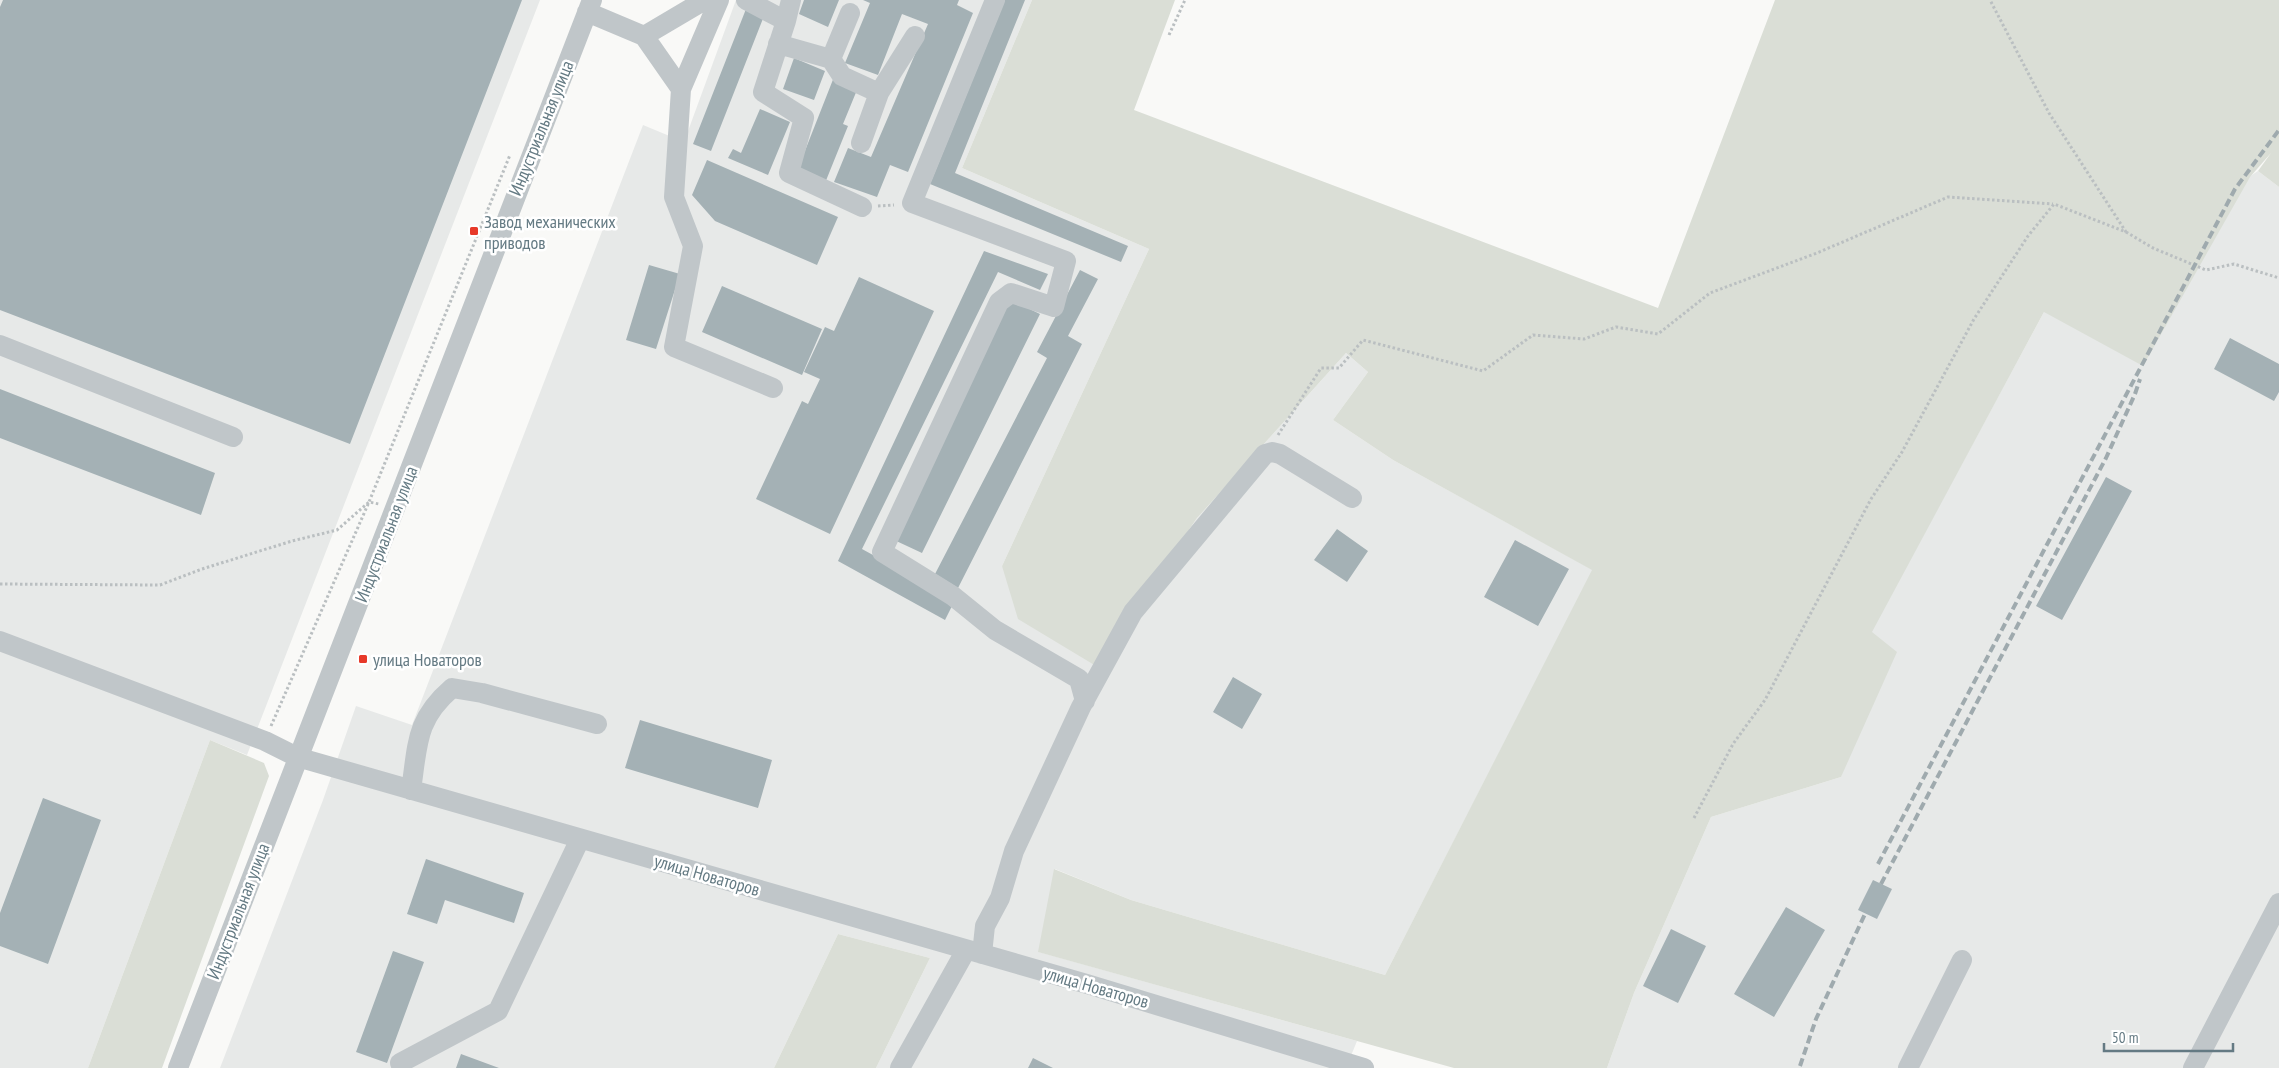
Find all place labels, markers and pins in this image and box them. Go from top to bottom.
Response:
place label: Завод механических приводов [484,210,616,254]
marker: Завод механических приводов [468,225,480,237]
place label: улица Новаторов [373,648,482,671]
marker: улица Новаторов [357,653,369,665]

